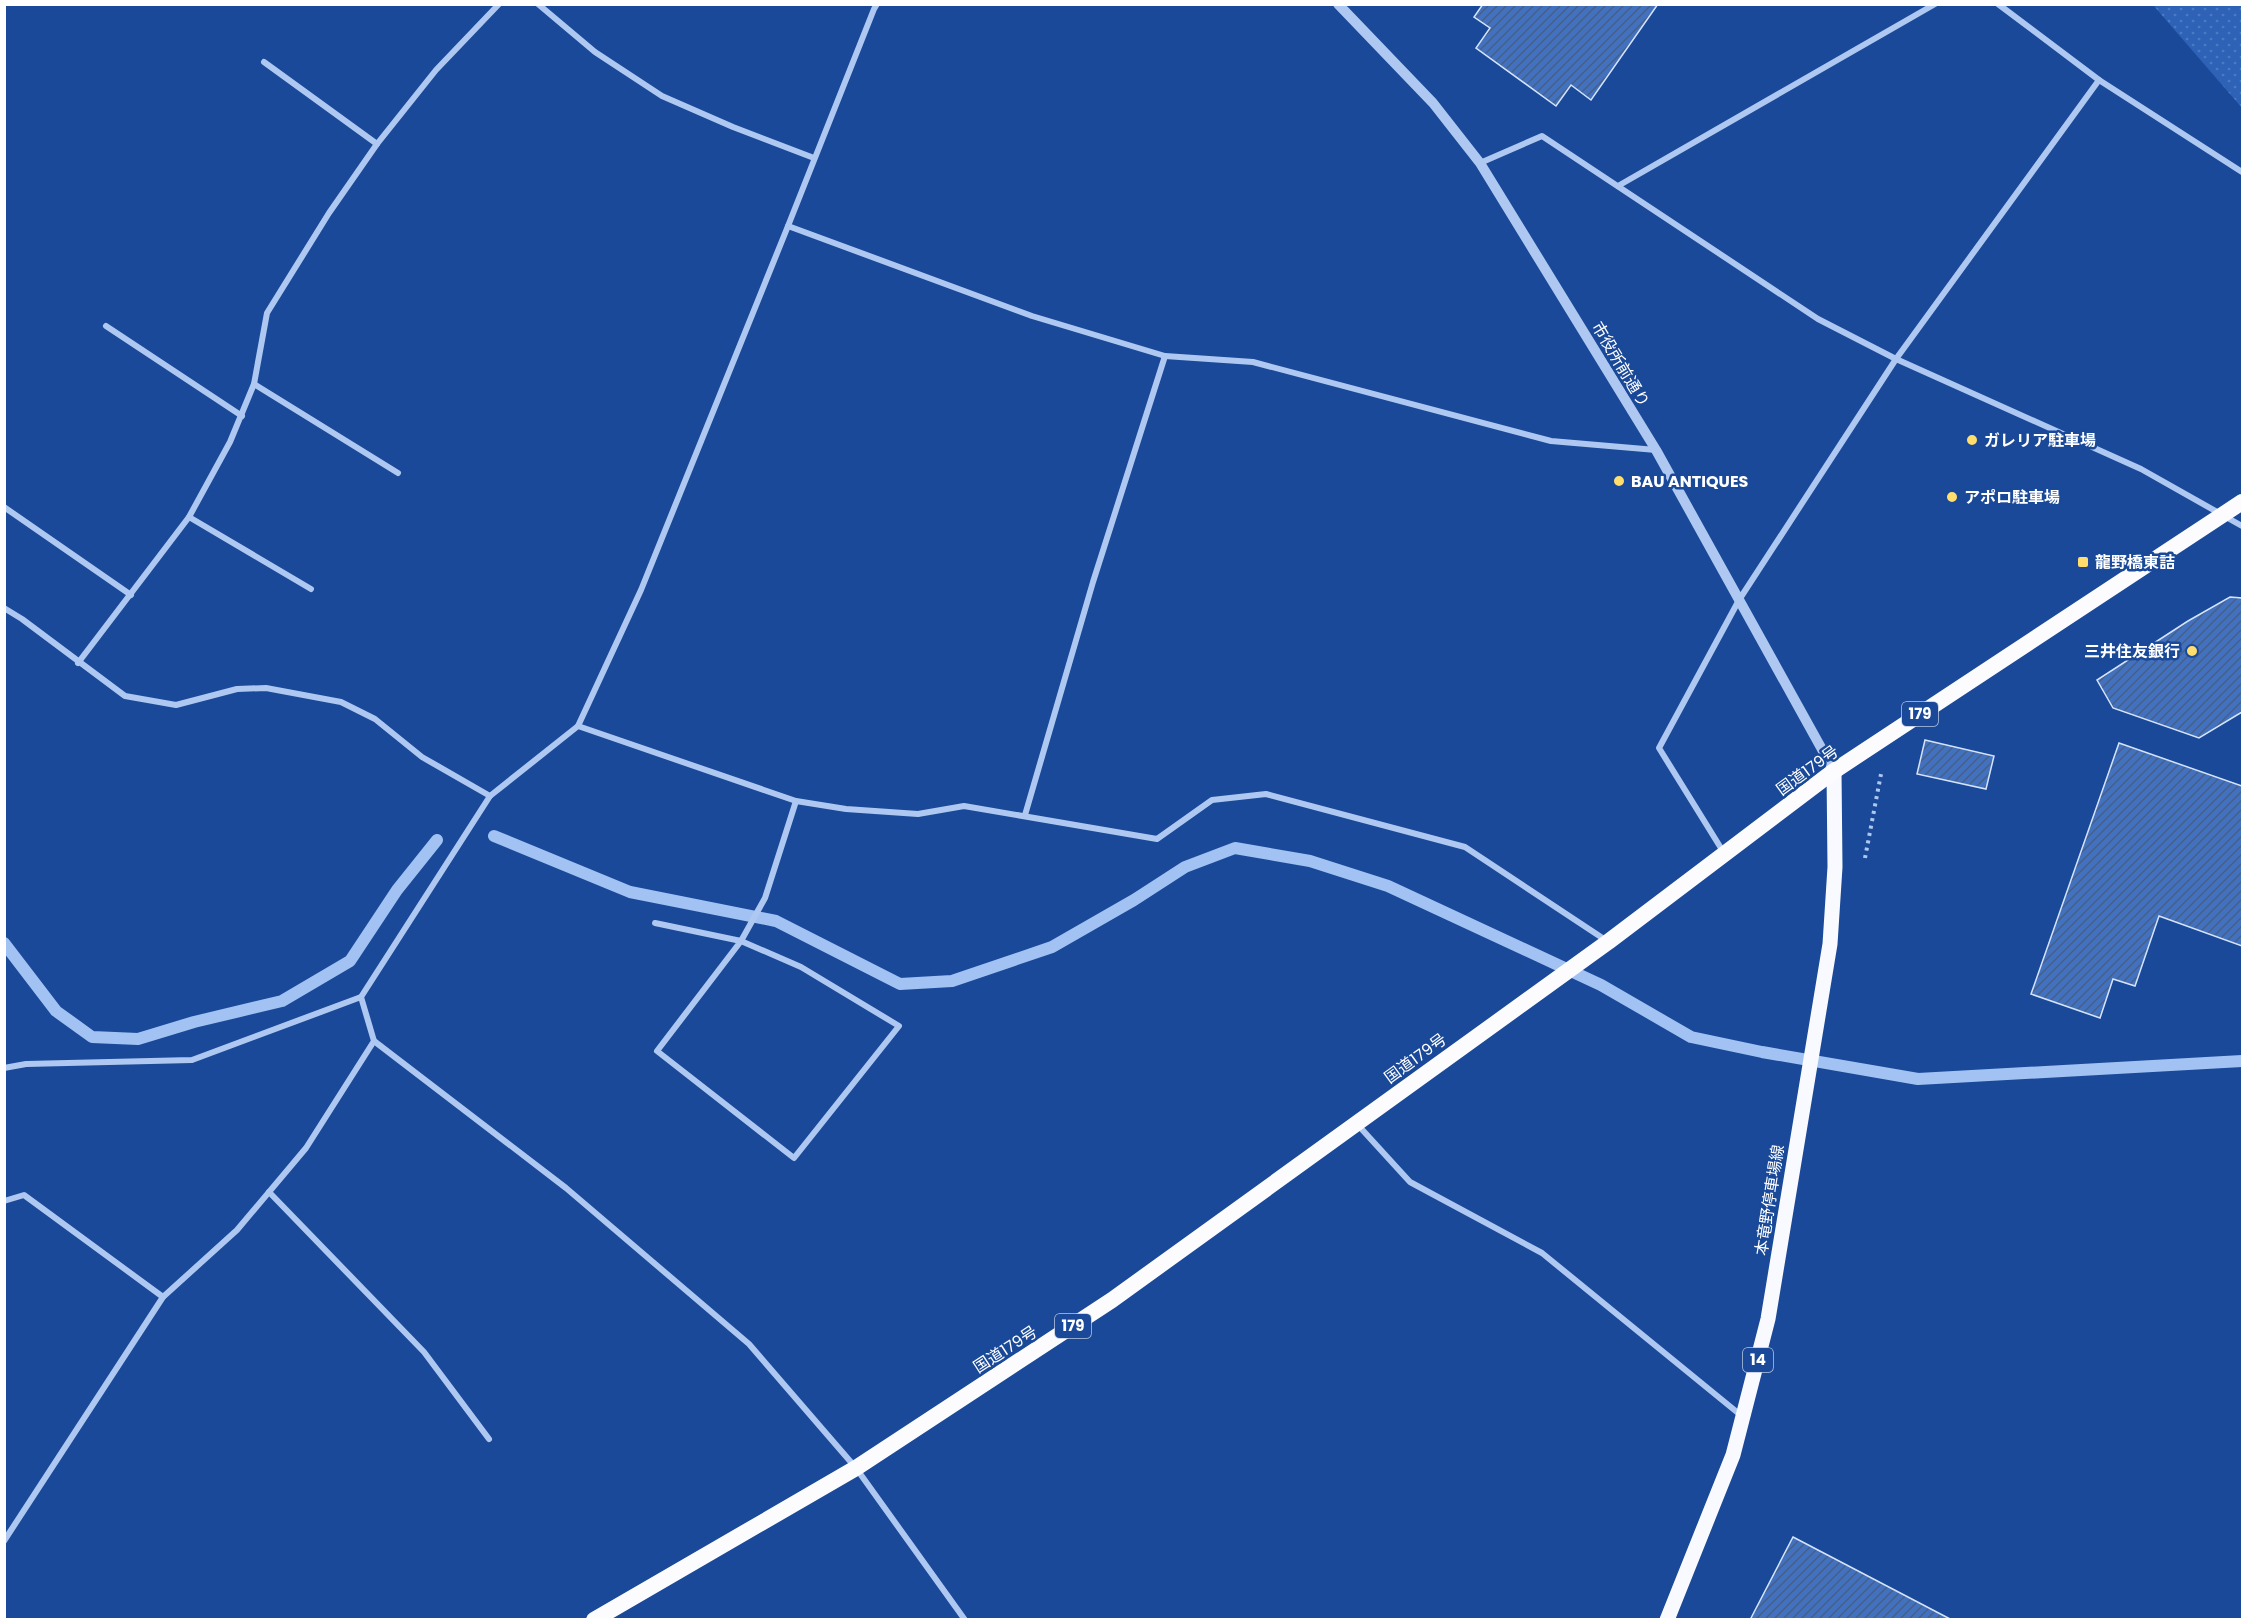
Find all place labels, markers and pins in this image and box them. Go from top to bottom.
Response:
place label: ガレリア駐車場 [1984,429,2096,452]
marker: ガレリア駐車場 [1965,433,1979,447]
place label: BAU ANTIQUES [1631,470,1749,493]
marker: BAU ANTIQUES [1612,474,1626,488]
place label: アポロ駐車場 [1964,486,2060,509]
marker: アポロ駐車場 [1945,490,1959,504]
place label: 龍野橋東詰 [2095,551,2175,574]
marker: 龍野橋東詰 [2076,555,2090,569]
place label: 三井住友銀行 [2084,640,2180,663]
marker: 三井住友銀行 [2185,644,2199,658]

